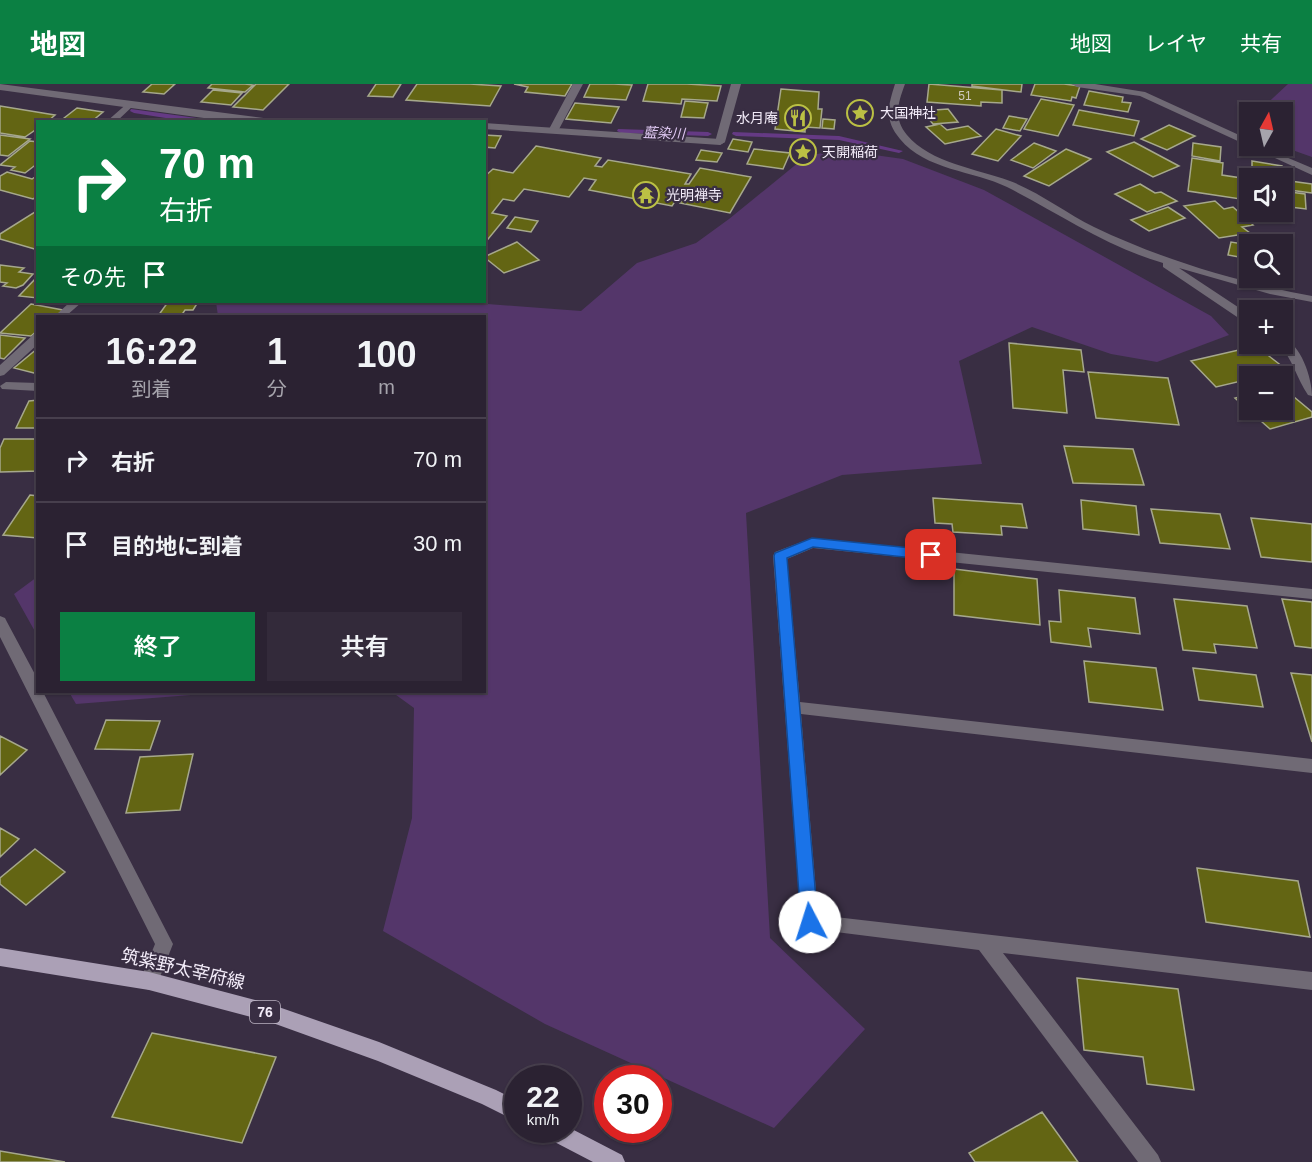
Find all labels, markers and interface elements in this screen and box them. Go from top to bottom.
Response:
text: 地図 [30,29,86,60]
text: 地図 [1070,32,1112,55]
text: レイヤ [1145,32,1207,55]
text: 共有 [1240,32,1282,55]
house number: 51 [958,89,972,103]
place icon: 大国神社 [845,98,875,128]
north arrow [1239,102,1293,156]
map controls [1239,102,1293,420]
restaurant icon: 水月庵 [783,103,813,133]
place label: 大国神社 [880,105,936,121]
place label: 水月庵 [736,110,778,126]
water label: 藍染川 [643,124,687,142]
place icon: 天開稲荷 [788,137,818,167]
text: 70 m [159,140,255,187]
icon: right [60,144,138,222]
place label: 天開稲荷 [822,144,878,160]
button: sound [1239,168,1293,222]
temple icon: 光明禅寺 [631,180,661,210]
place label: 光明禅寺 [666,187,722,203]
text: 右折 [159,196,213,226]
button: search [1239,234,1293,288]
icon: arrive [138,258,171,291]
text: その先 [60,265,126,290]
button: + [1239,300,1293,354]
text: 16:22 [105,331,198,372]
text: 1 [267,331,287,372]
text: 100 [356,334,417,375]
button: − [1239,366,1293,420]
text: m [378,376,395,398]
text: 到着 [131,378,171,400]
text: 分 [267,378,287,400]
icon: right [60,444,93,477]
text: 70 m [413,447,462,472]
text: 右折 [111,450,155,475]
icon: arrive [60,528,93,561]
pin [905,529,956,580]
text: 30 m [413,531,462,556]
text: 目的地に到着 [111,534,243,559]
icon: arrive [914,538,947,571]
button: 終了 [60,612,255,681]
button: 共有 [267,612,462,681]
position arrow [778,890,842,954]
street label: 筑紫野太宰府線 [119,945,247,993]
road number: 76 [250,1001,280,1023]
speed limit sign: 30 [594,1065,672,1143]
text: 22 [526,1080,560,1113]
text: km/h [527,1111,559,1128]

